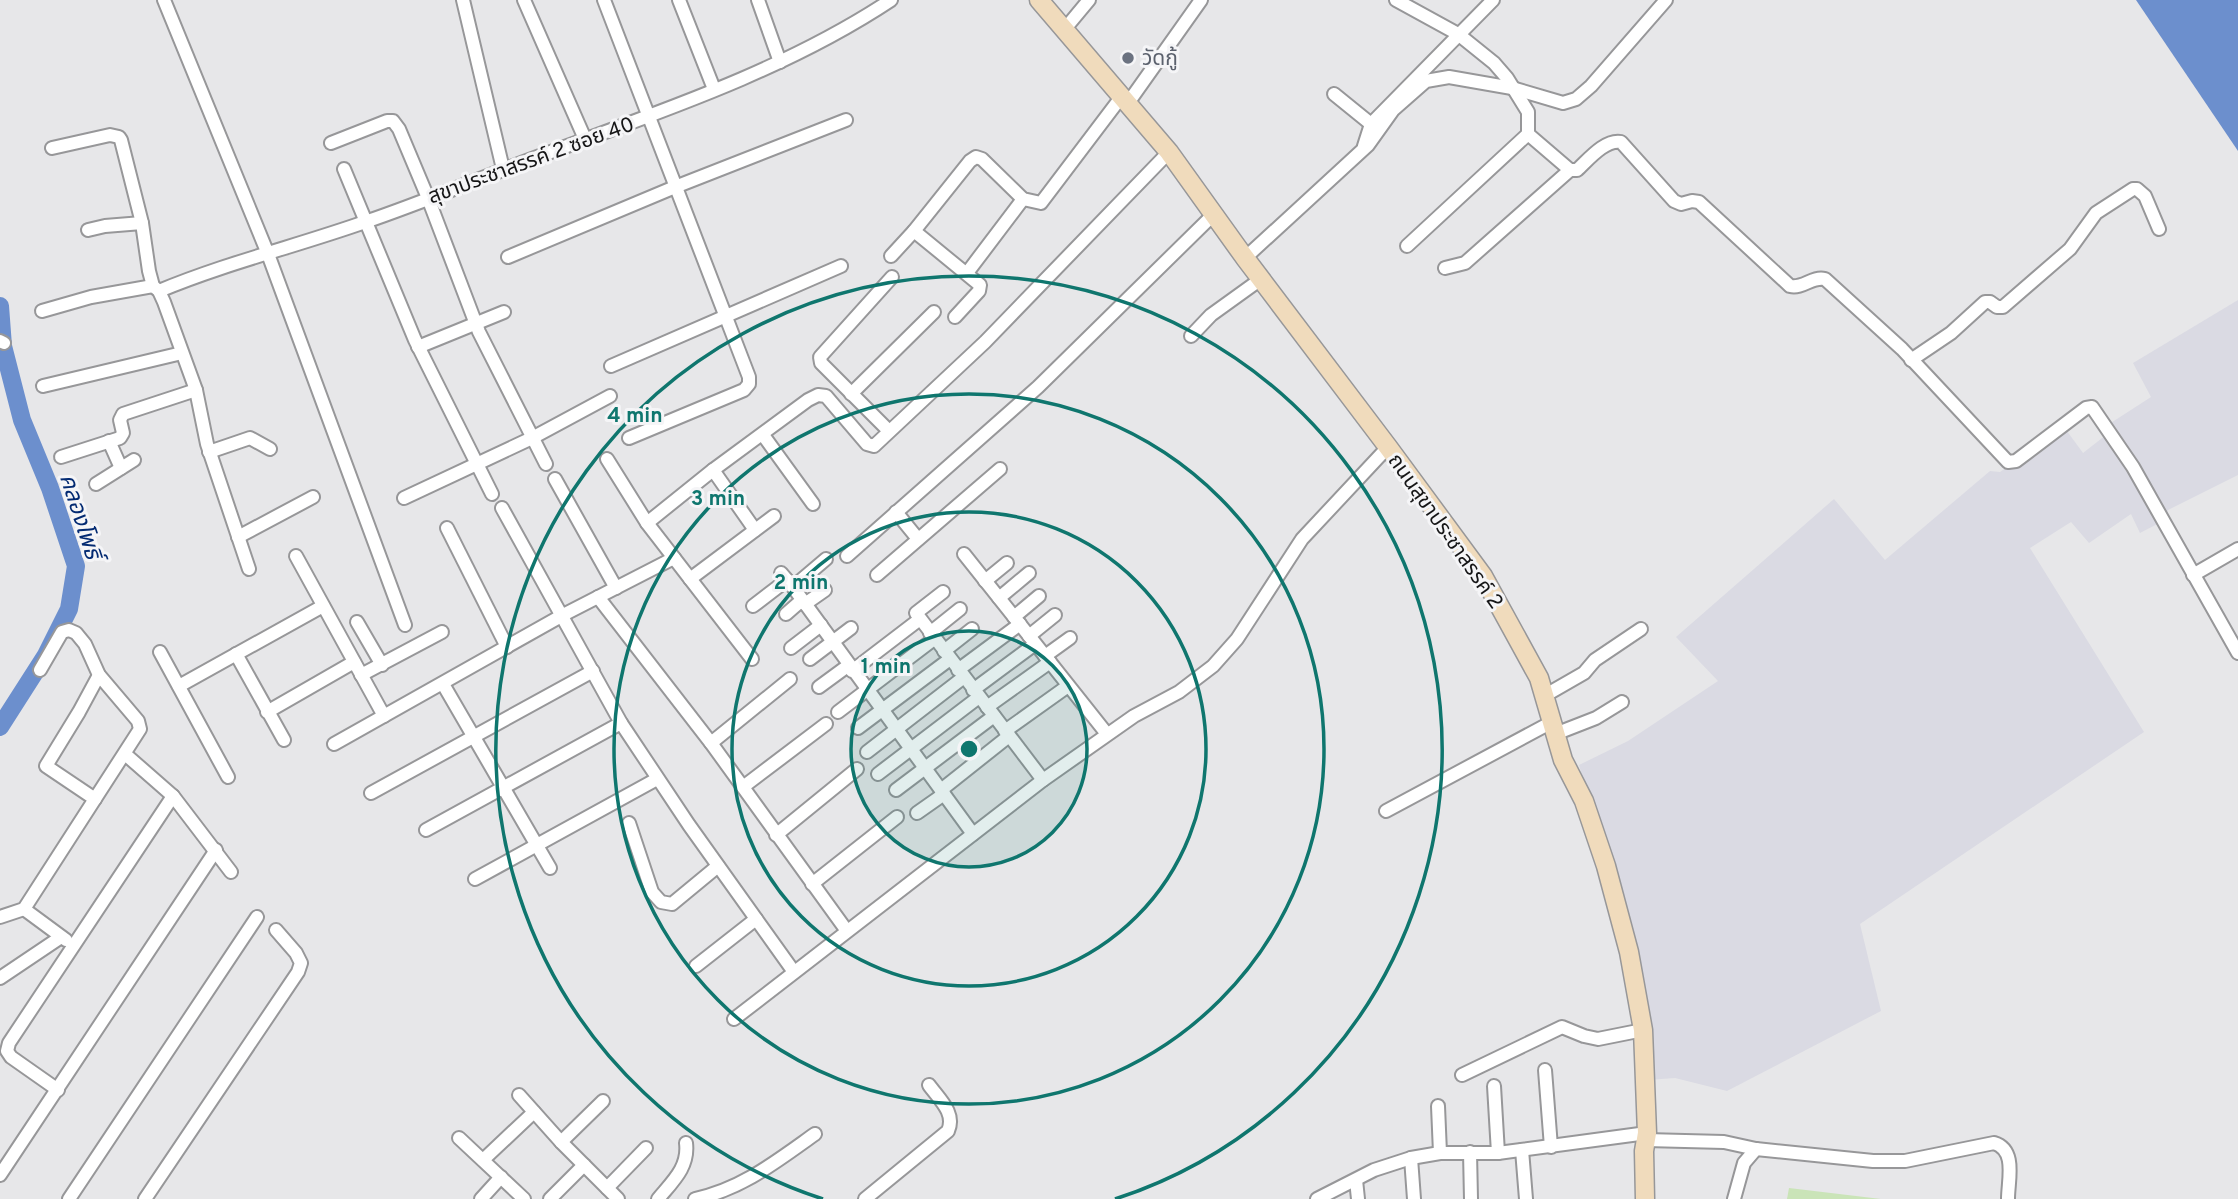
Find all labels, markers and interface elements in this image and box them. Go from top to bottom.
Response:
place label: วัดกู้ [1142,46,1178,73]
marker: วัดกู้ [1120,50,1136,66]
street label: สุขาประชาสรรค์ 2 ซอย 40 [424,111,639,211]
text: 4 min [607,403,663,430]
street label: ถนนสุขาประชาสรรค์ 2 [1381,449,1509,615]
water label: คลองโพธิ์ [51,470,110,569]
text: 3 min [691,486,745,513]
text: 2 min [774,570,828,597]
text: 1 min [861,654,911,681]
centre of rings [957,737,981,761]

